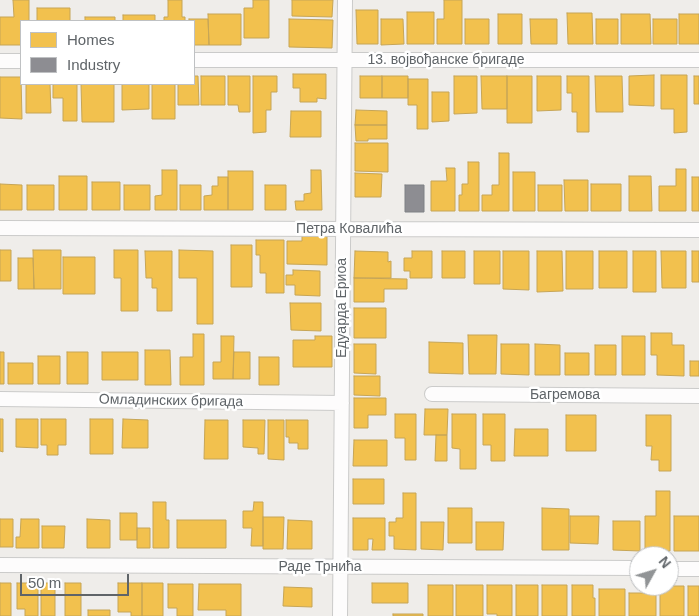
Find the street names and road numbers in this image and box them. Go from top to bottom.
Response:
street label: 13. војвођанске бригаде [367,52,525,68]
street label: Петра Ковалића [296,221,402,237]
street label: Едуарда Ериоа [334,258,350,358]
street label: Багремова [530,387,600,403]
street label: Омладинских бригада [99,391,243,411]
street label: Раде Трнића [278,559,362,575]

